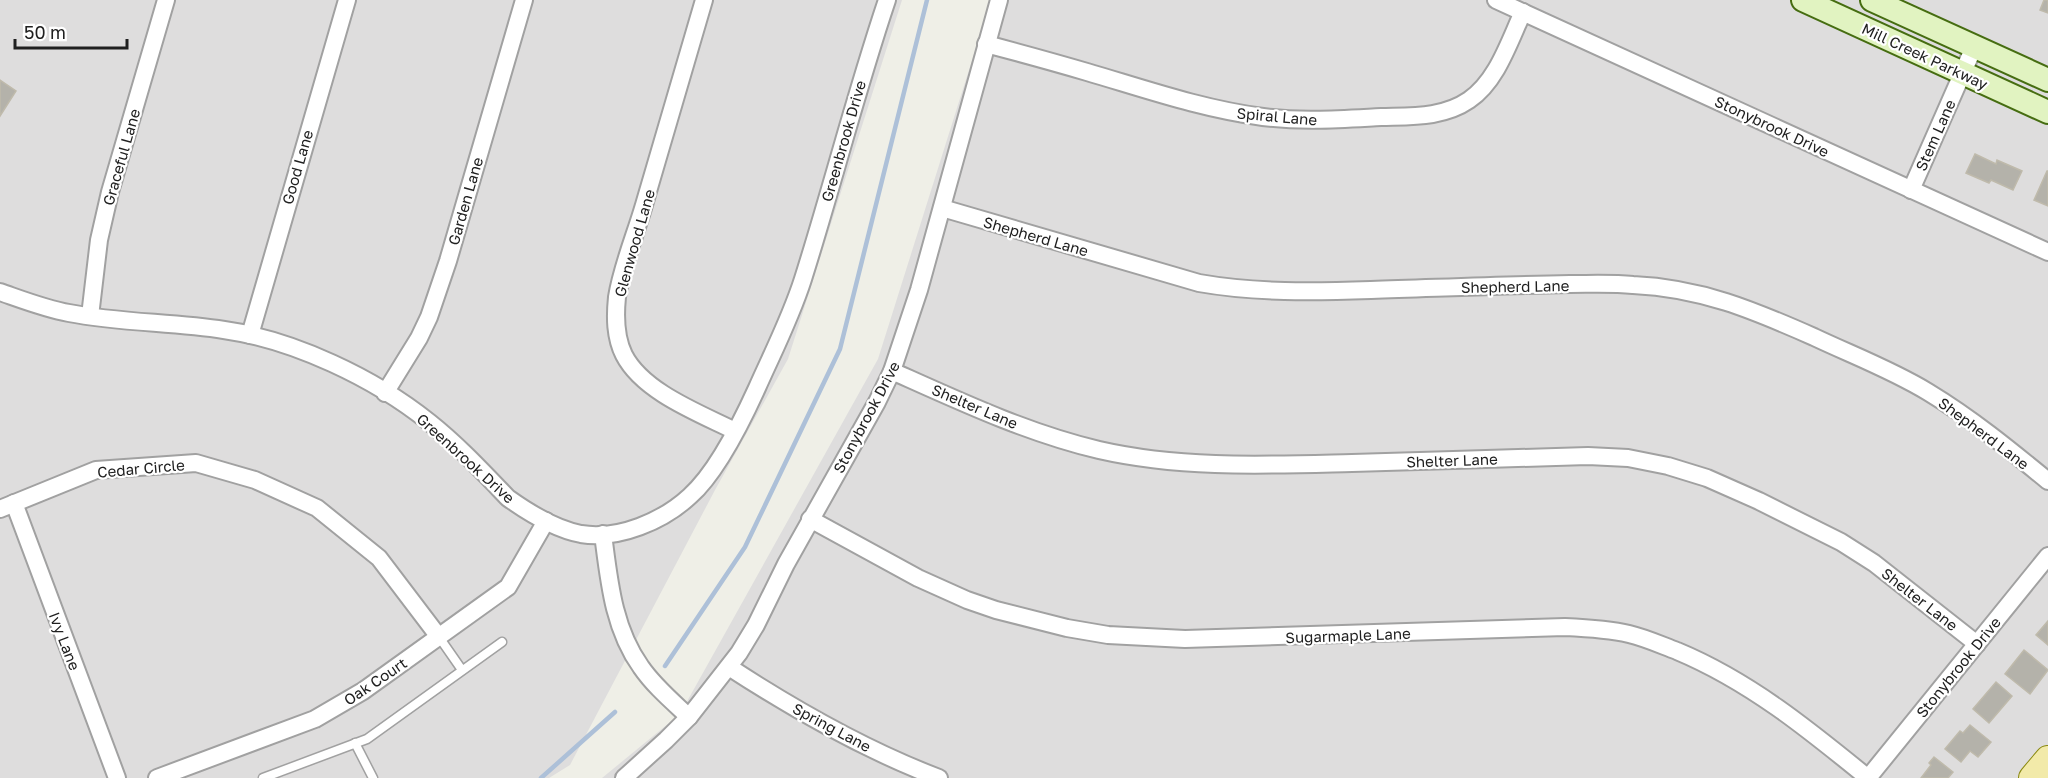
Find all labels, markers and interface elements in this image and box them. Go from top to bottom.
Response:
scale bar [15,12,128,50]
street label: Mill Creek Parkway [1859,19,1991,93]
text: 50 m [24,21,66,43]
street label: Greenbrook Drive [817,78,869,204]
street label: Stonybrook Drive [1712,92,1832,160]
street label: Stem Lane [1911,96,1959,173]
street label: Spiral Lane [1236,104,1318,129]
street label: Graceful Lane [99,106,143,207]
street label: Good Lane [278,127,316,206]
street label: Garden Lane [444,155,486,247]
street label: Glenwood Lane [610,187,658,299]
street label: Shepherd Lane [981,212,1091,260]
street label: Shepherd Lane [1461,276,1570,296]
street label: Stonybrook Drive [829,358,903,476]
street label: Shelter Lane [929,380,1021,432]
street label: Shepherd Lane [1935,393,2033,473]
street label: Greenbrook Drive [413,409,519,507]
street label: Shelter Lane [1406,449,1498,471]
street label: Cedar Circle [97,455,186,481]
street label: Shelter Lane [1878,564,1962,634]
street label: Ivy Lane [46,609,84,673]
street label: Stonybrook Drive [1912,613,2004,721]
street label: Sugarmaple Lane [1285,624,1411,646]
street label: Oak Court [340,653,410,709]
street label: Spring Lane [790,699,874,755]

